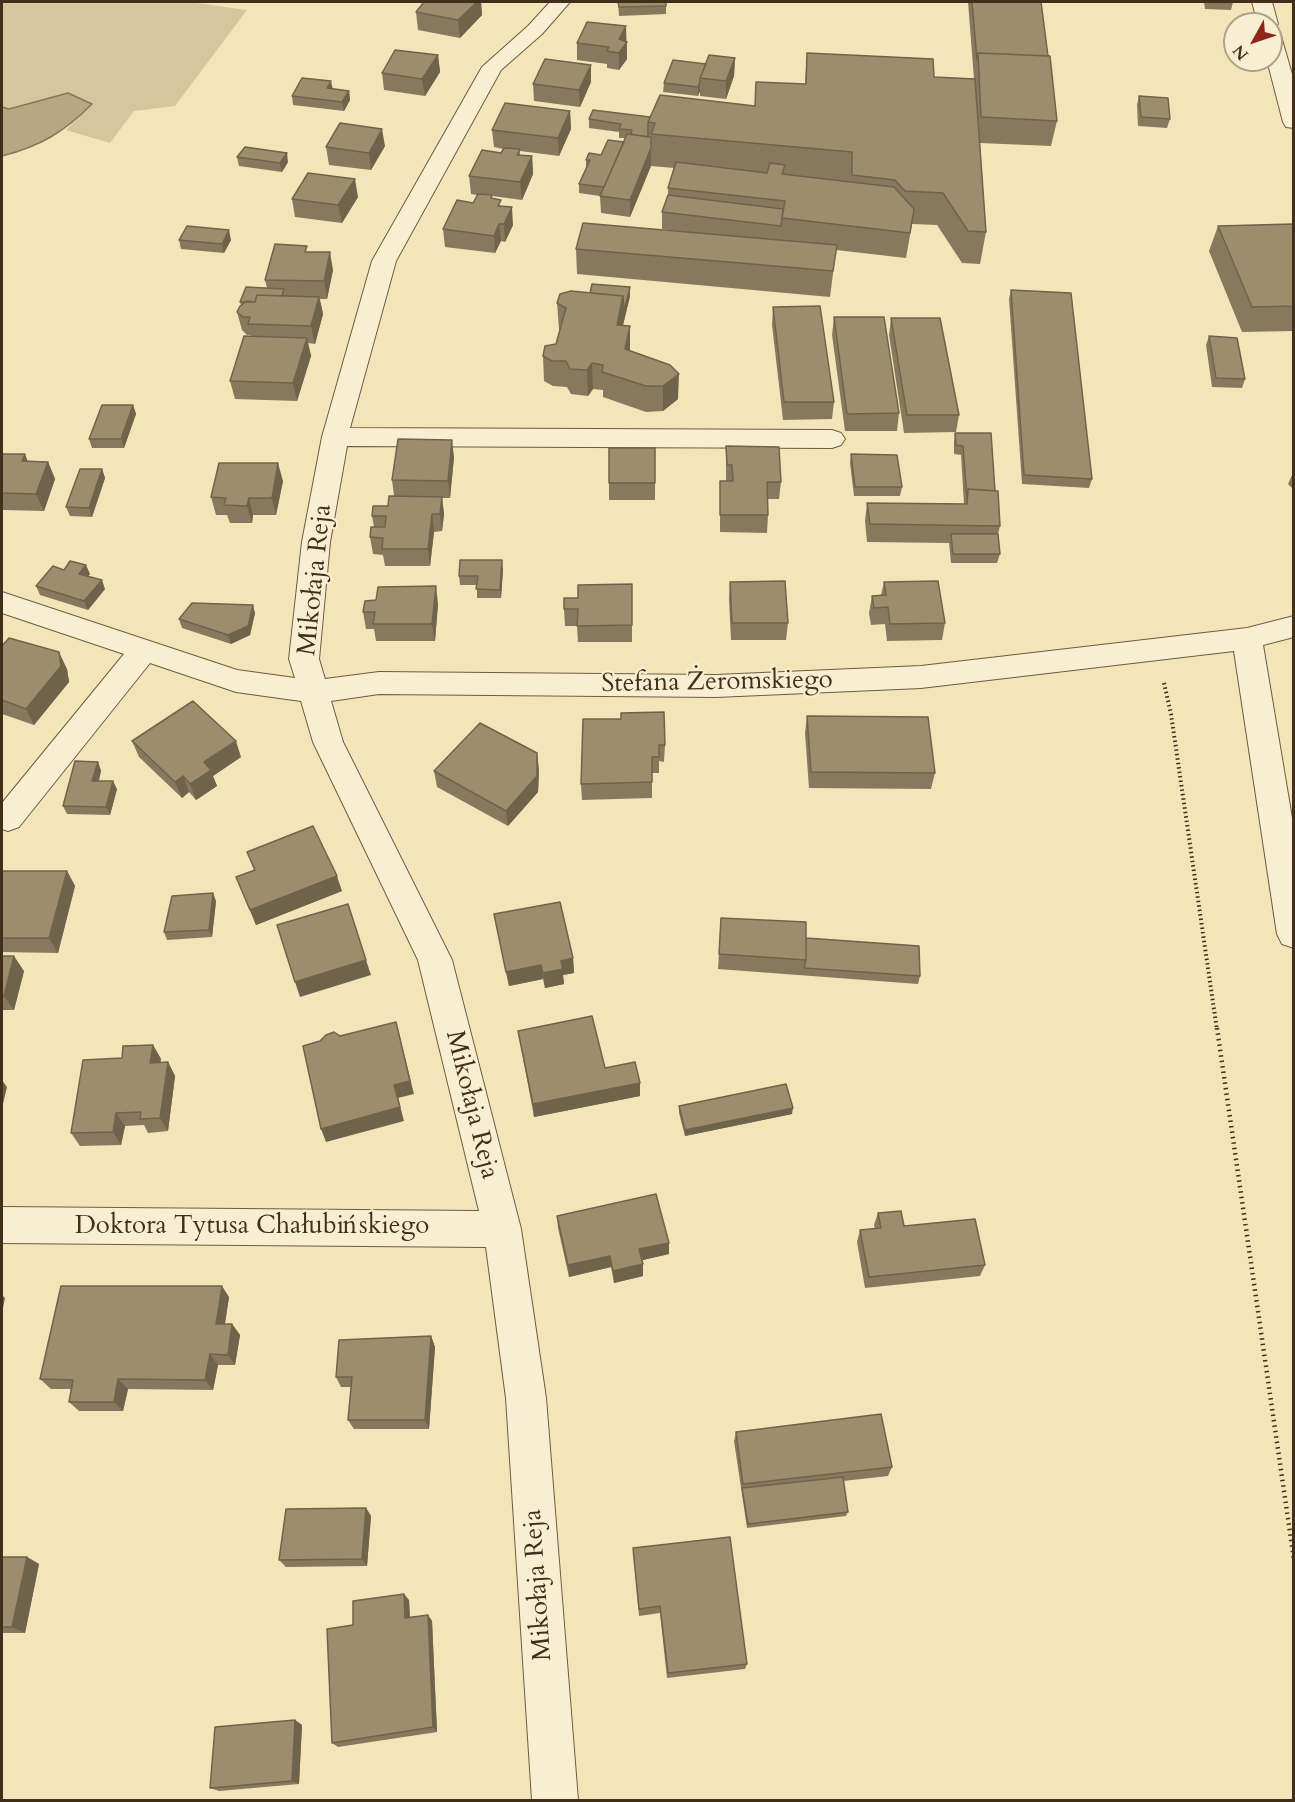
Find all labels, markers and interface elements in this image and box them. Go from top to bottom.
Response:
north arrow [1223,12,1283,72]
text: N [1228,40,1254,65]
street label: Mikołaja Reja [293,503,339,657]
street label: Stefana Żeromskiego [601,665,833,701]
street label: Mikołaja Reja [437,1027,505,1183]
street label: Doktora Tytusa Chałubińskiego [75,1211,429,1243]
street label: Mikołaja Reja [518,1508,560,1662]

